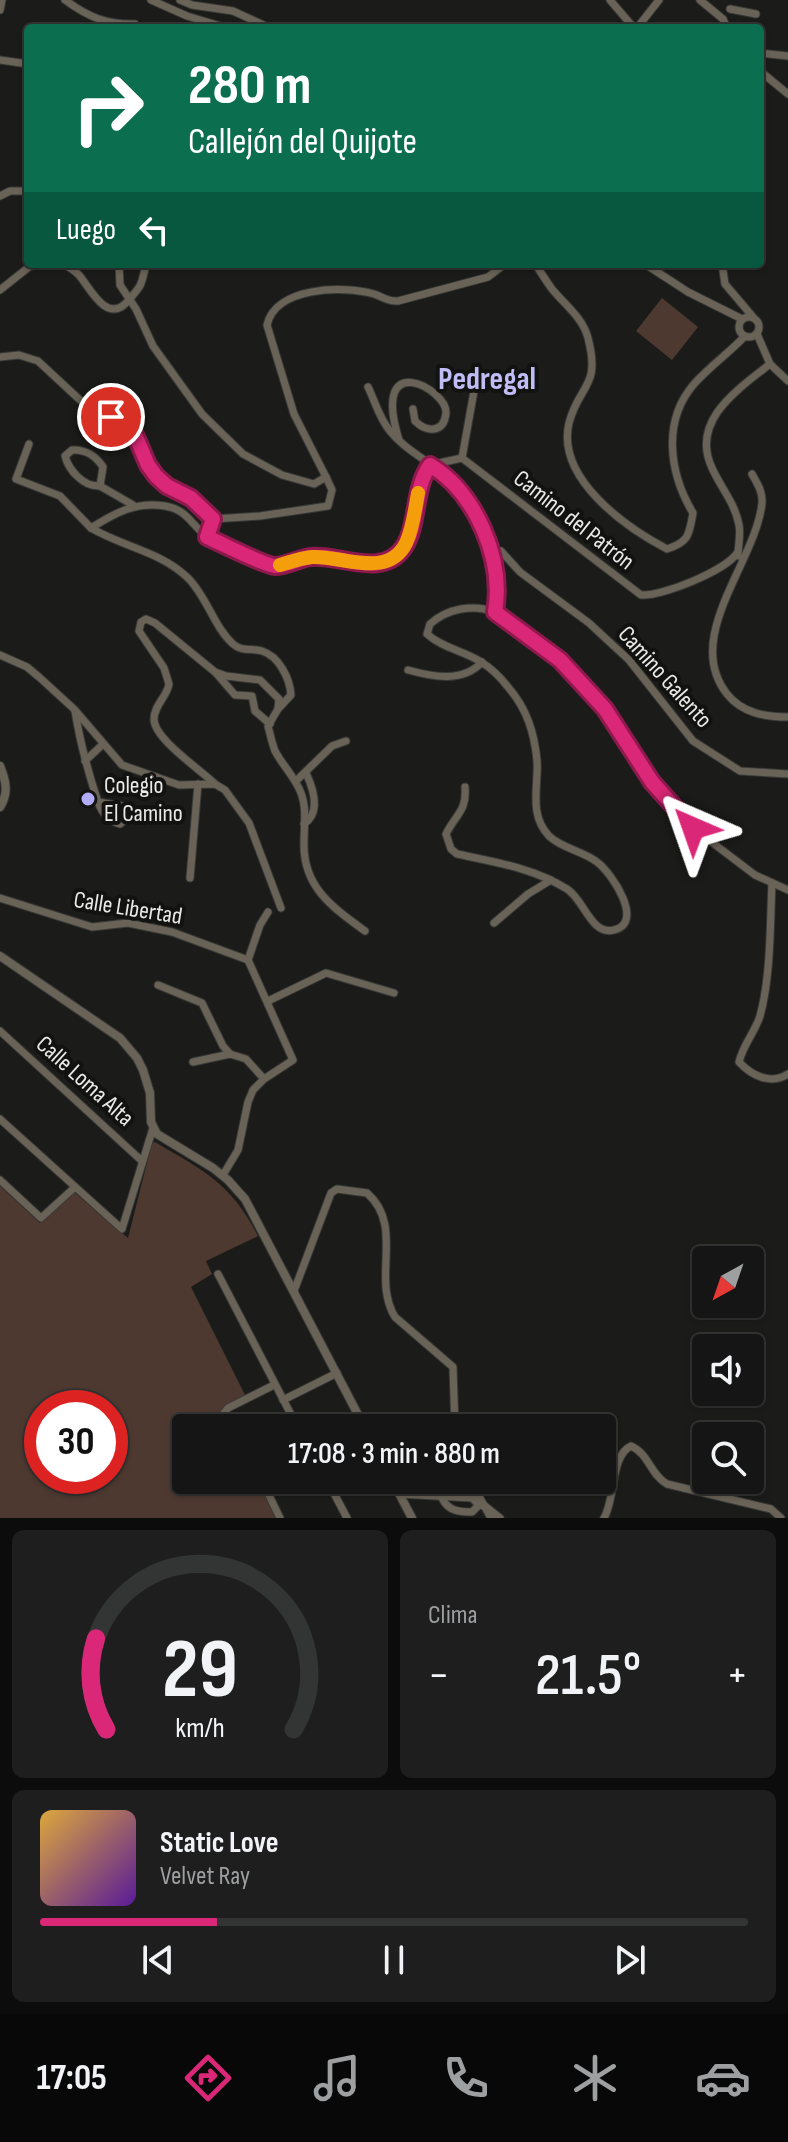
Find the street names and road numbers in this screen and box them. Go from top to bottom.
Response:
street label: Camino del Patrón [508,464,640,576]
street label: Camino Galento [612,620,718,734]
street label: Calle Libertad [72,885,184,931]
street label: Calle Loma Alta [30,1030,140,1132]

